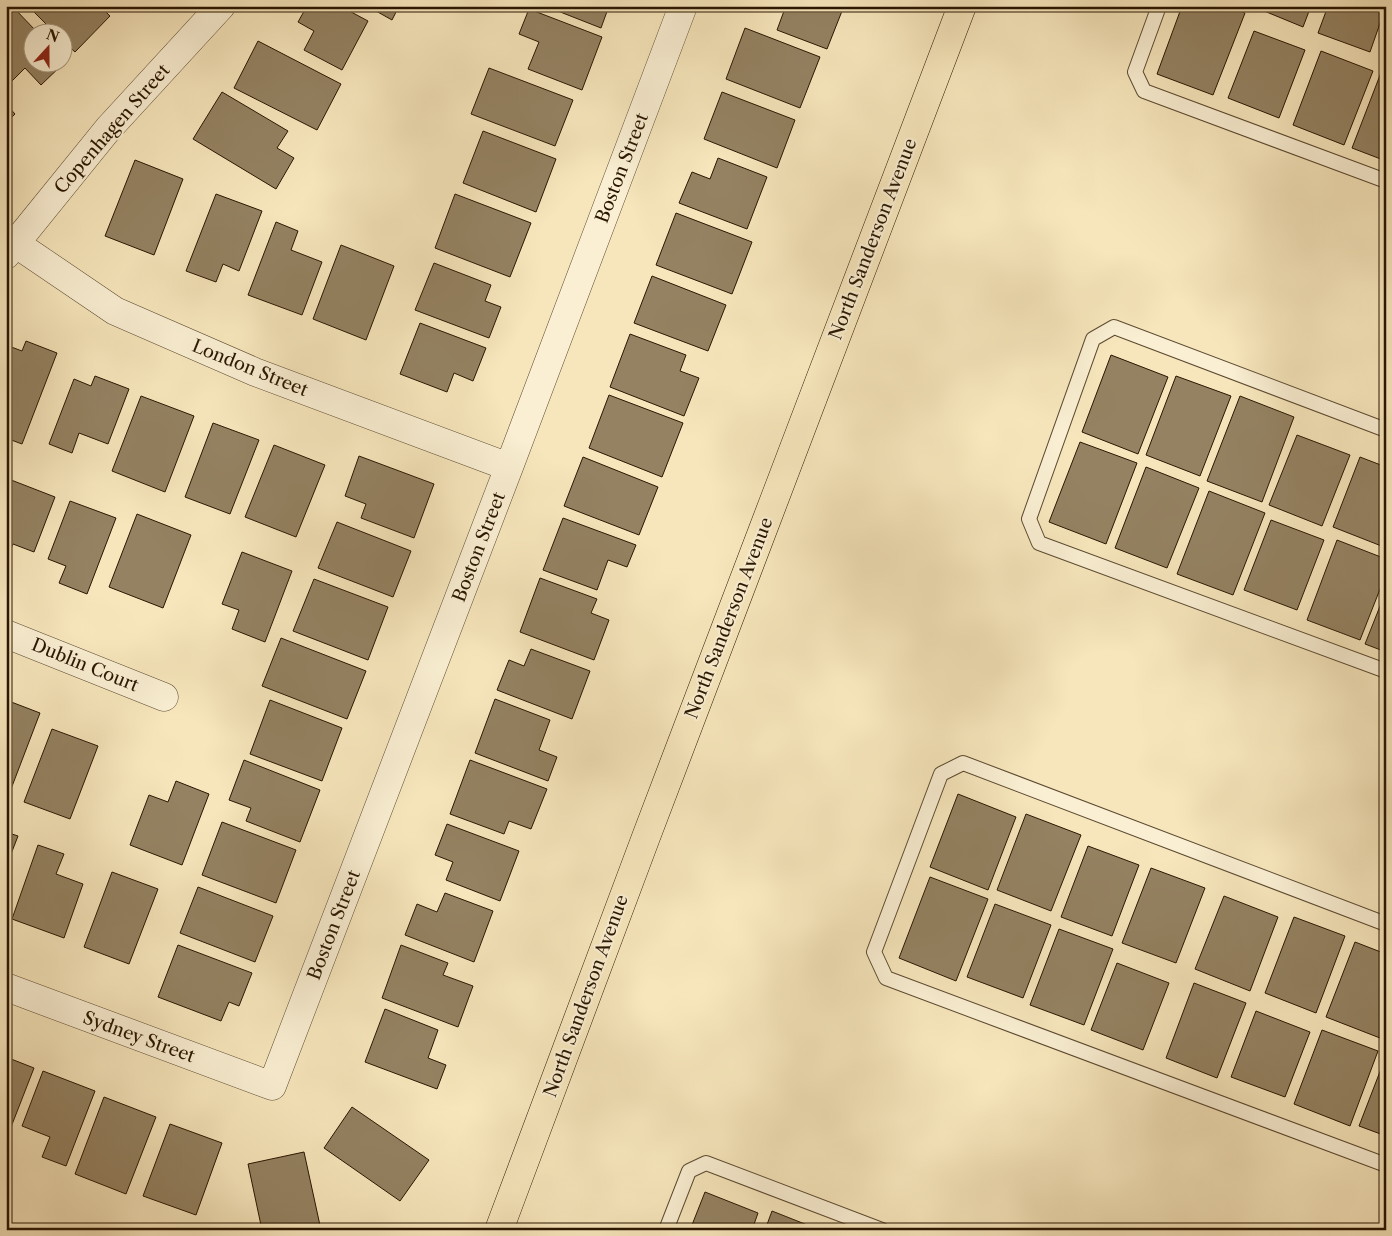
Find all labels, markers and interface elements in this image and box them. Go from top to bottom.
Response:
north arrow [22,22,72,72]
text: N [44,25,62,46]
street label: Copenhagen Street [50,59,175,198]
street label: Boston Street [591,109,653,226]
street label: North Sanderson Avenue [824,135,922,343]
street label: London Street [189,335,312,402]
street label: Boston Street [448,488,510,605]
street label: North Sanderson Avenue [680,514,778,722]
street label: Dublin Court [28,634,142,697]
street label: Boston Street [303,866,365,983]
street label: North Sanderson Avenue [539,892,633,1100]
street label: Sydney Street [80,1007,199,1068]

